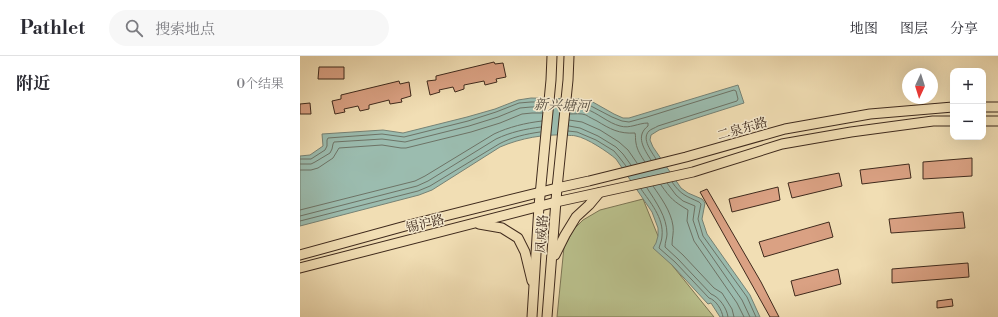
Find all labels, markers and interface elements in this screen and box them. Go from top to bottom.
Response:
search box [109,10,389,46]
text: Pathlet [20,16,85,40]
icon: search [123,17,145,39]
text: 搜索地点 [155,20,215,39]
text: 地图 [850,20,878,38]
text: 图层 [900,20,928,38]
text: 分享 [950,20,978,38]
north arrow [902,68,938,104]
map controls [950,68,986,140]
button: + [950,68,986,104]
text: 附近 [16,73,50,95]
text: 0个结果 [236,76,284,92]
water label: 新兴塘河 [534,96,593,116]
button: − [950,104,986,140]
street label: 二泉东路 [715,114,769,144]
street label: 锡沪路 [404,211,446,236]
street label: 凤威路 [533,214,551,254]

